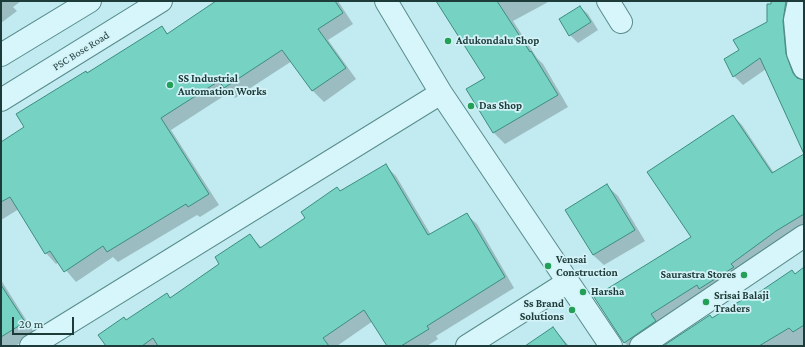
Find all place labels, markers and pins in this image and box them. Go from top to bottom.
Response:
place label: Adukondalu Shop [456,34,539,48]
marker: Adukondalu Shop [443,36,453,46]
place label: SS Industrial Automation Works [178,72,267,98]
marker: SS Industrial Automation Works [165,80,175,90]
place label: Das Shop [479,99,522,113]
marker: Das Shop [466,101,476,111]
place label: Vensai Construction [556,253,618,279]
marker: Vensai Construction [543,261,553,271]
place label: Saurastra Stores [660,268,736,282]
marker: Saurastra Stores [739,270,749,280]
place label: Harsha [591,285,624,299]
marker: Harsha [578,287,588,297]
place label: Srisai Balaji Traders [714,289,769,315]
place label: Ss Brand Solutions [520,297,564,323]
marker: Srisai Balaji Traders [701,297,711,307]
marker: Ss Brand Solutions [567,305,577,315]

